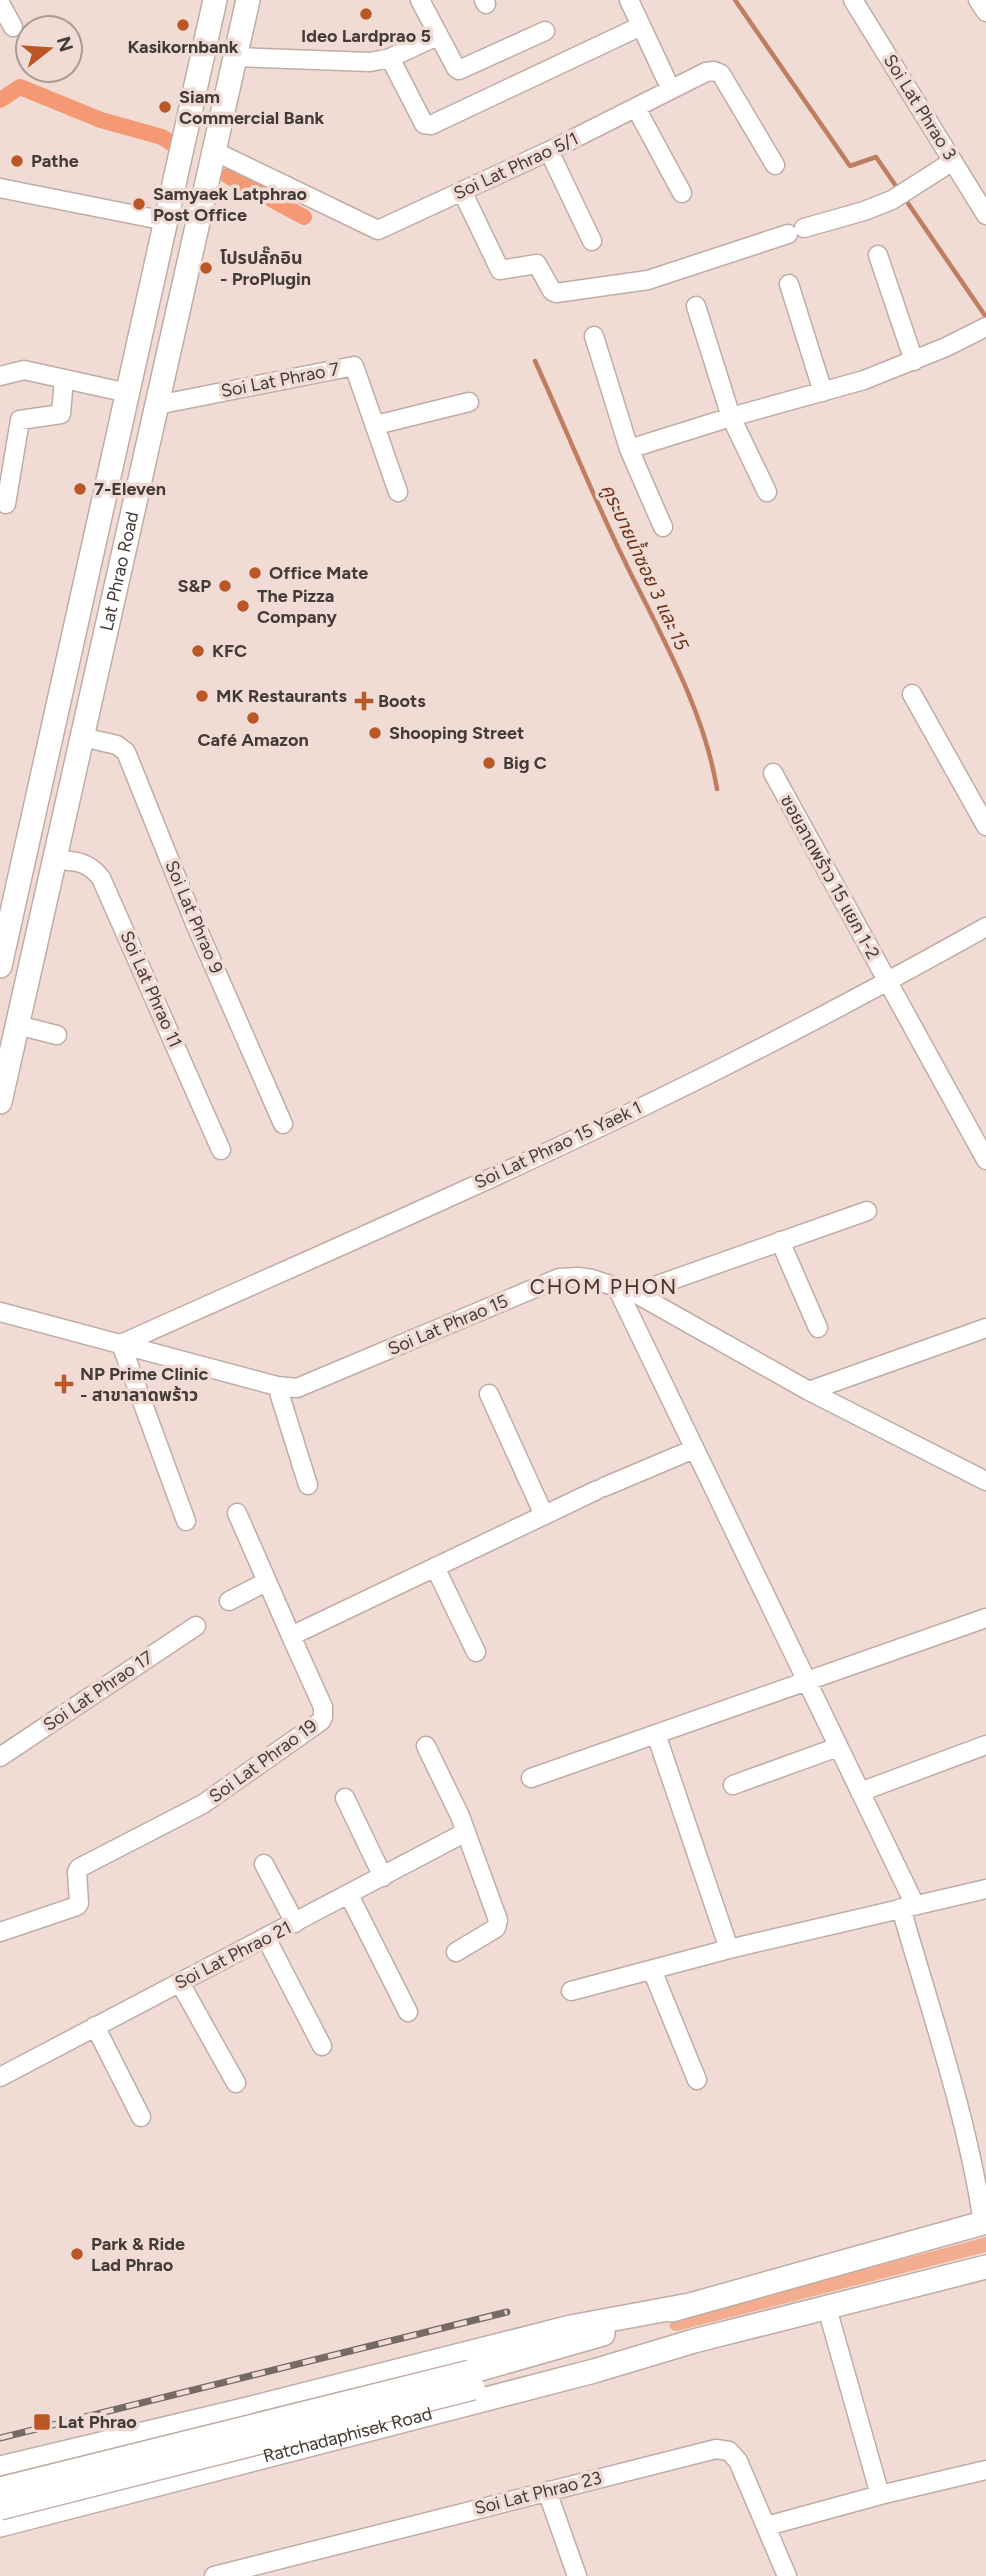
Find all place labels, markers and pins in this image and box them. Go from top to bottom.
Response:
marker: Ideo Lardprao 5 [358,6,374,22]
marker: Kasikornbank [175,17,191,33]
place label: Ideo Lardprao 5 [301,25,431,47]
place label: Kasikornbank [127,36,239,58]
place label: Siam Commercial Bank [179,86,324,129]
marker: Siam Commercial Bank [157,99,173,115]
place label: Pathe [31,150,79,172]
marker: Pathe [9,153,25,169]
place label: Samyaek Latphrao Post Office [153,183,307,226]
marker: Samyaek Latphrao Post Office [131,196,147,212]
place label: โปรปลั๊กอิน - ProPlugin [220,246,311,290]
marker: โปรปลั๊กอิน - ProPlugin [198,260,214,276]
place label: 7-Eleven [94,478,166,500]
marker: 7-Eleven [72,481,88,497]
place label: Office Mate [269,562,368,584]
marker: Office Mate [247,565,263,581]
place label: S&P [178,575,211,597]
marker: S&P [217,578,233,594]
place label: The Pizza Company [257,585,338,628]
marker: The Pizza Company [235,598,251,614]
place label: KFC [212,640,247,662]
marker: KFC [190,643,206,659]
place label: MK Restaurants [216,685,347,707]
marker: MK Restaurants [194,688,210,704]
place label: Boots [378,690,426,712]
marker: Boots [356,693,372,709]
marker: Café Amazon [245,710,261,726]
place label: Shooping Street [389,722,524,744]
marker: Shooping Street [367,725,383,741]
place label: Café Amazon [197,729,309,751]
place label: Big C [503,752,547,774]
marker: Big C [481,755,497,771]
place label: NP Prime Clinic - สาขาลาดพร้าว [80,1363,208,1406]
marker: NP Prime Clinic - สาขาลาดพร้าว [54,1374,74,1394]
place label: Park & Ride Lad Phrao [91,2233,185,2276]
marker: Park & Ride Lad Phrao [69,2246,85,2262]
place label: Lat Phrao [58,2411,137,2433]
marker: Lat Phrao [32,2412,52,2432]

